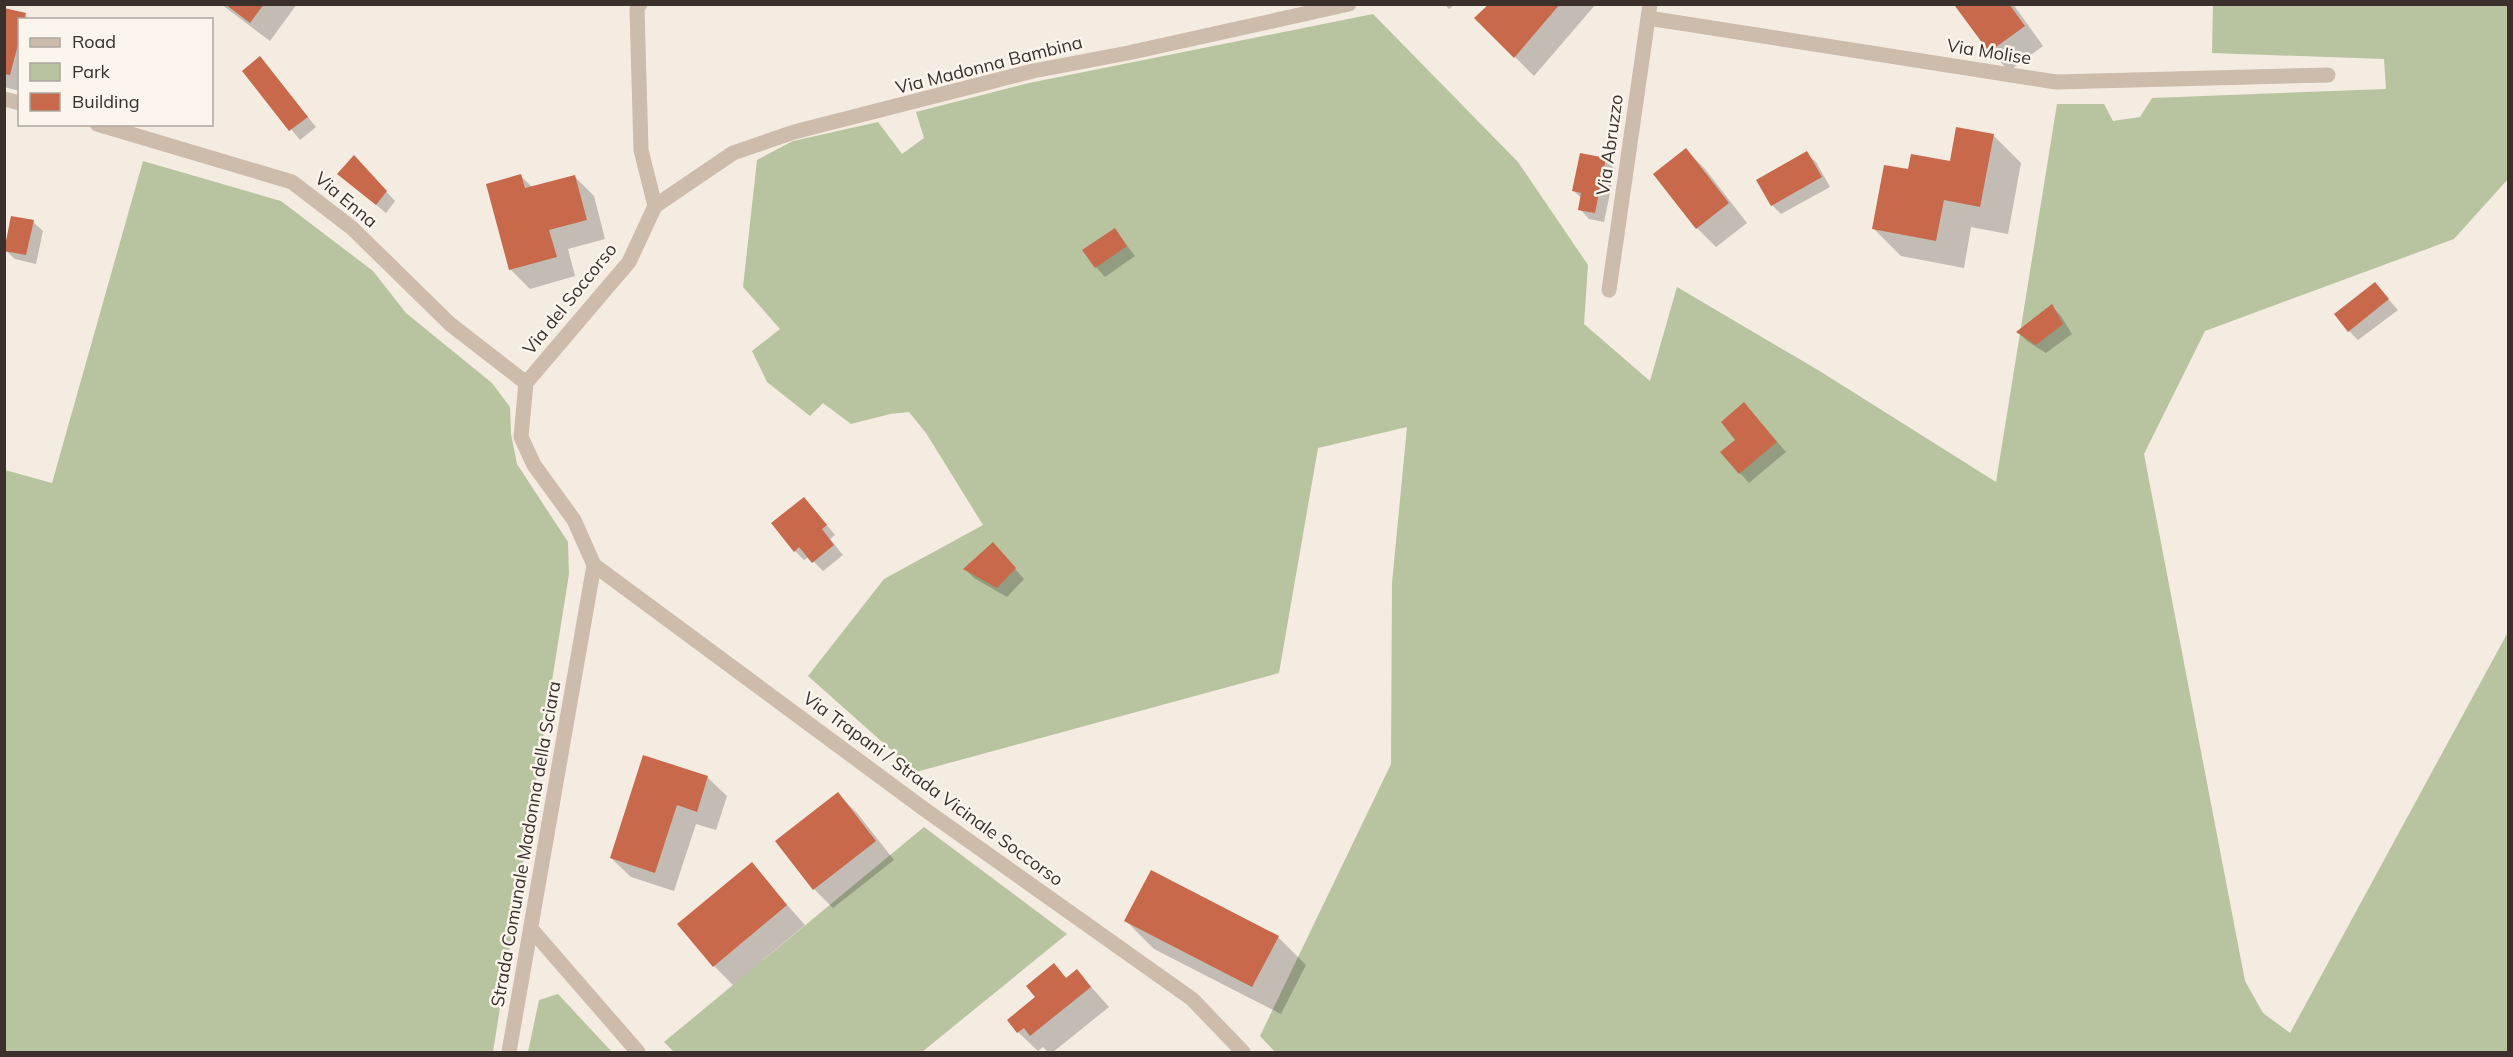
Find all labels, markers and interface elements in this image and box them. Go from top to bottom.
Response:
legend [18,18,213,126]
text: Road [72,30,116,53]
street label: Via Madonna Bambina [893,30,1085,99]
street label: Via Molise [1945,33,2033,70]
text: Park [72,60,111,83]
text: Building [72,90,140,113]
street label: Via Abruzzo [1591,93,1628,197]
street label: Via Enna [310,167,382,232]
street label: Via del Soccorso [518,238,622,359]
street label: Strada Comunale Madonna della Sciara [486,679,566,1009]
street label: Via Trapani / Strada Vicinale Soccorso [799,686,1068,891]

